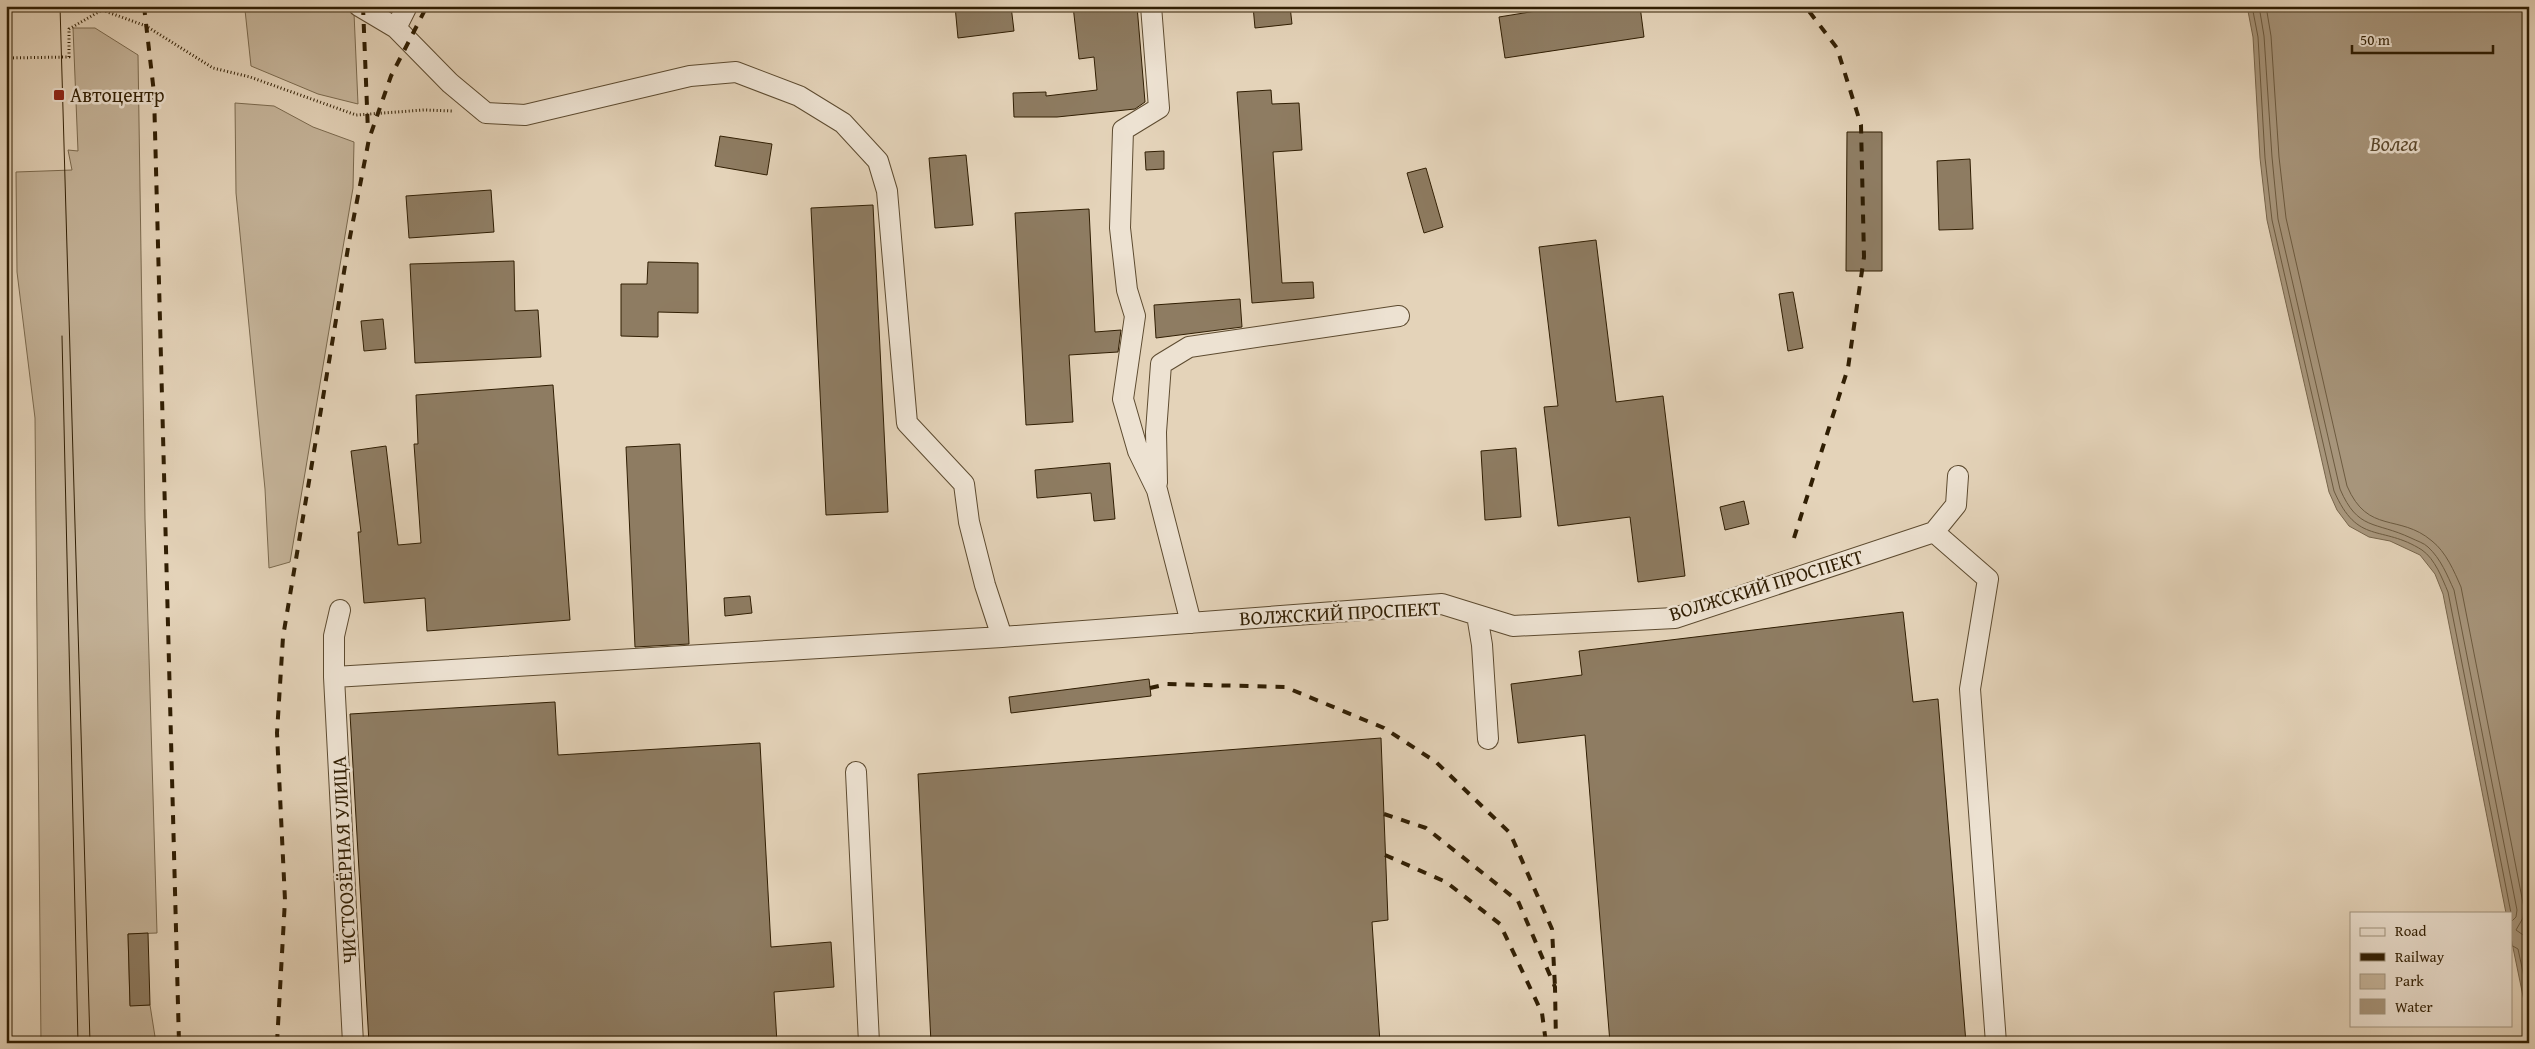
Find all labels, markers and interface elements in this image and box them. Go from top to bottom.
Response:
scale bar [2352,22,2494,54]
text: 50 m [2360,29,2391,50]
place label: Автоцентр [70,80,165,109]
marker: Автоцентр [52,88,66,102]
water label: Волга [2369,128,2418,159]
street label: ВОЛЖСКИЙ ПРОСПЕКТ [1665,541,1866,628]
street label: ВОЛЖСКИЙ ПРОСПЕКТ [1239,593,1441,632]
street label: ЧИСТООЗЁРНАЯ УЛИЦА [324,755,363,965]
legend [2350,912,2512,1026]
text: Road [2395,920,2426,941]
text: Railway [2395,946,2445,967]
text: Park [2395,970,2424,991]
text: Water [2395,996,2433,1017]

